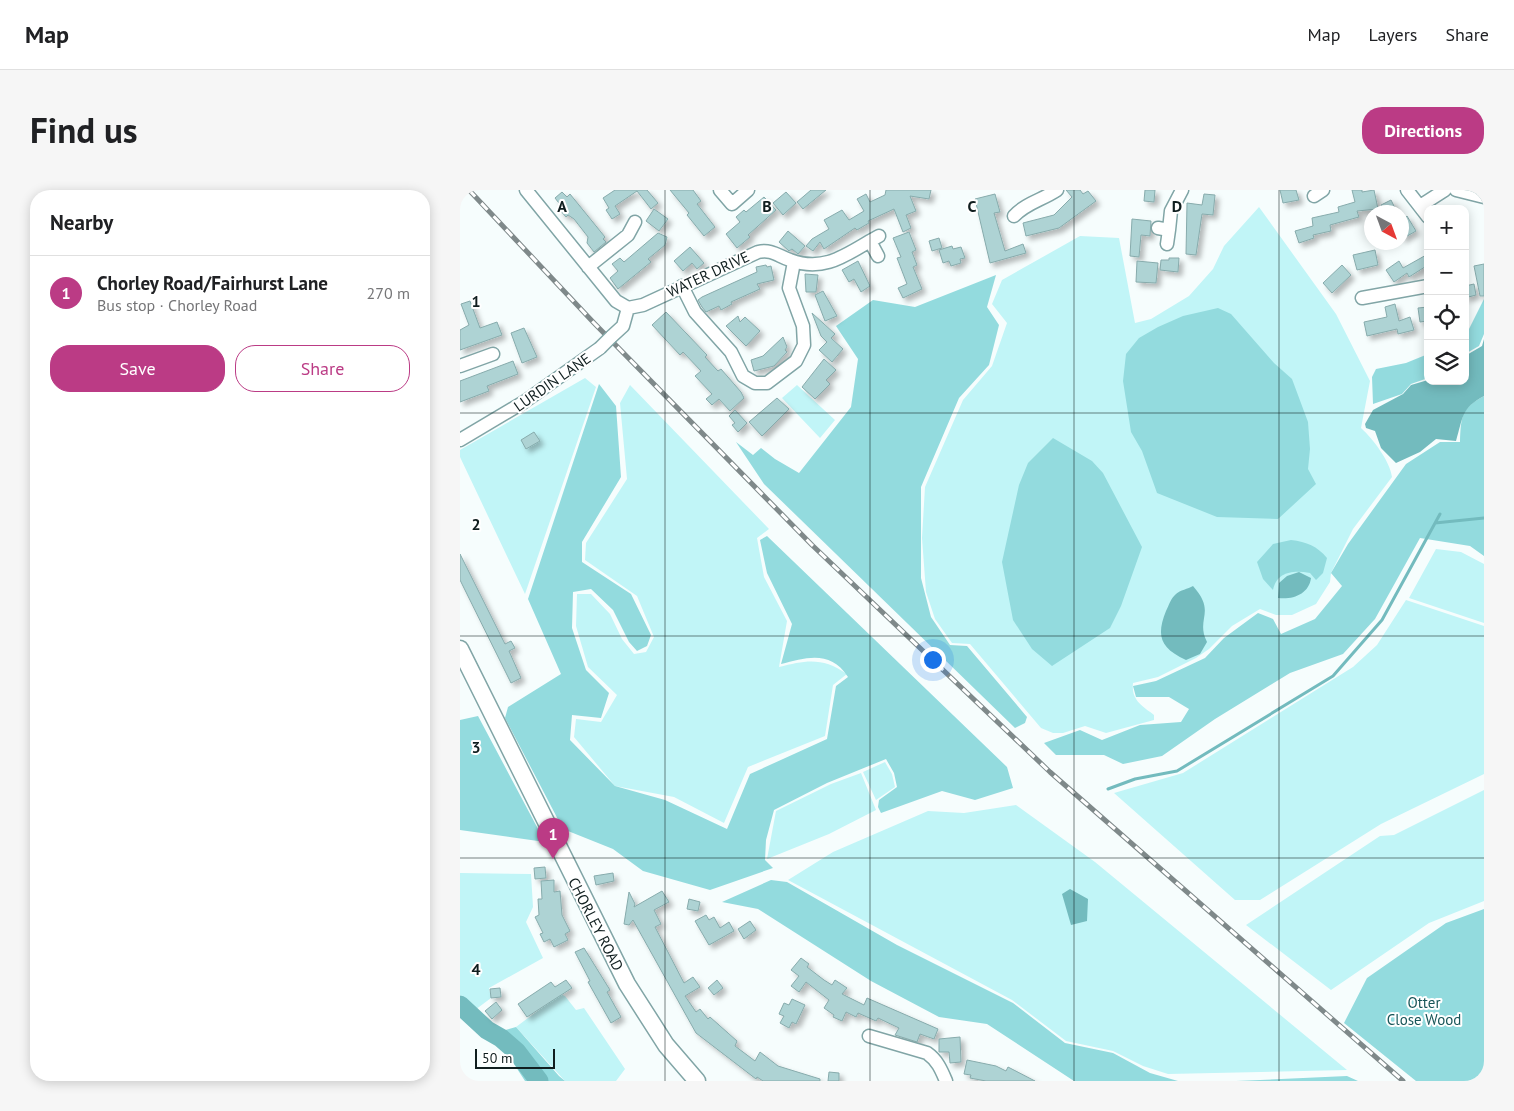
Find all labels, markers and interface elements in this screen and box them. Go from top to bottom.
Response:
text: Map [25,19,69,50]
text: Map [1308,23,1340,46]
text: Layers [1368,23,1417,46]
text: Share [1445,23,1489,46]
text: Find us [30,107,138,153]
button: Directions [1362,107,1484,154]
text: A [557,196,567,216]
text: B [762,196,772,216]
text: C [968,196,977,216]
text: D [1172,196,1182,216]
north arrow [1364,205,1409,250]
map controls [1424,205,1469,385]
button: + [1424,205,1469,250]
text: Nearby [50,209,113,236]
street label: WATER DRIVE [664,247,752,301]
button: − [1424,250,1469,295]
text: Chorley Road/Fairhurst Lane [97,271,328,295]
text: 1 [61,283,71,303]
text: 270 m [367,283,410,303]
text: 1 [471,291,481,311]
text: Bus stop · Chorley Road [97,295,257,315]
button: locate [1424,295,1469,340]
button: layers [1424,340,1469,385]
button: Save [50,345,225,392]
button: Share [235,345,410,392]
street label: LURDIN LANE [510,349,594,415]
text: 2 [471,514,481,534]
your location [920,647,946,673]
text: 3 [471,737,481,757]
pin: 1 [537,818,569,859]
street label: CHORLEY ROAD [564,874,628,974]
text: 4 [471,959,481,979]
park label: Otter Close Wood [1387,993,1461,1029]
scale bar [475,1046,555,1069]
text: 50 m [482,1049,512,1067]

